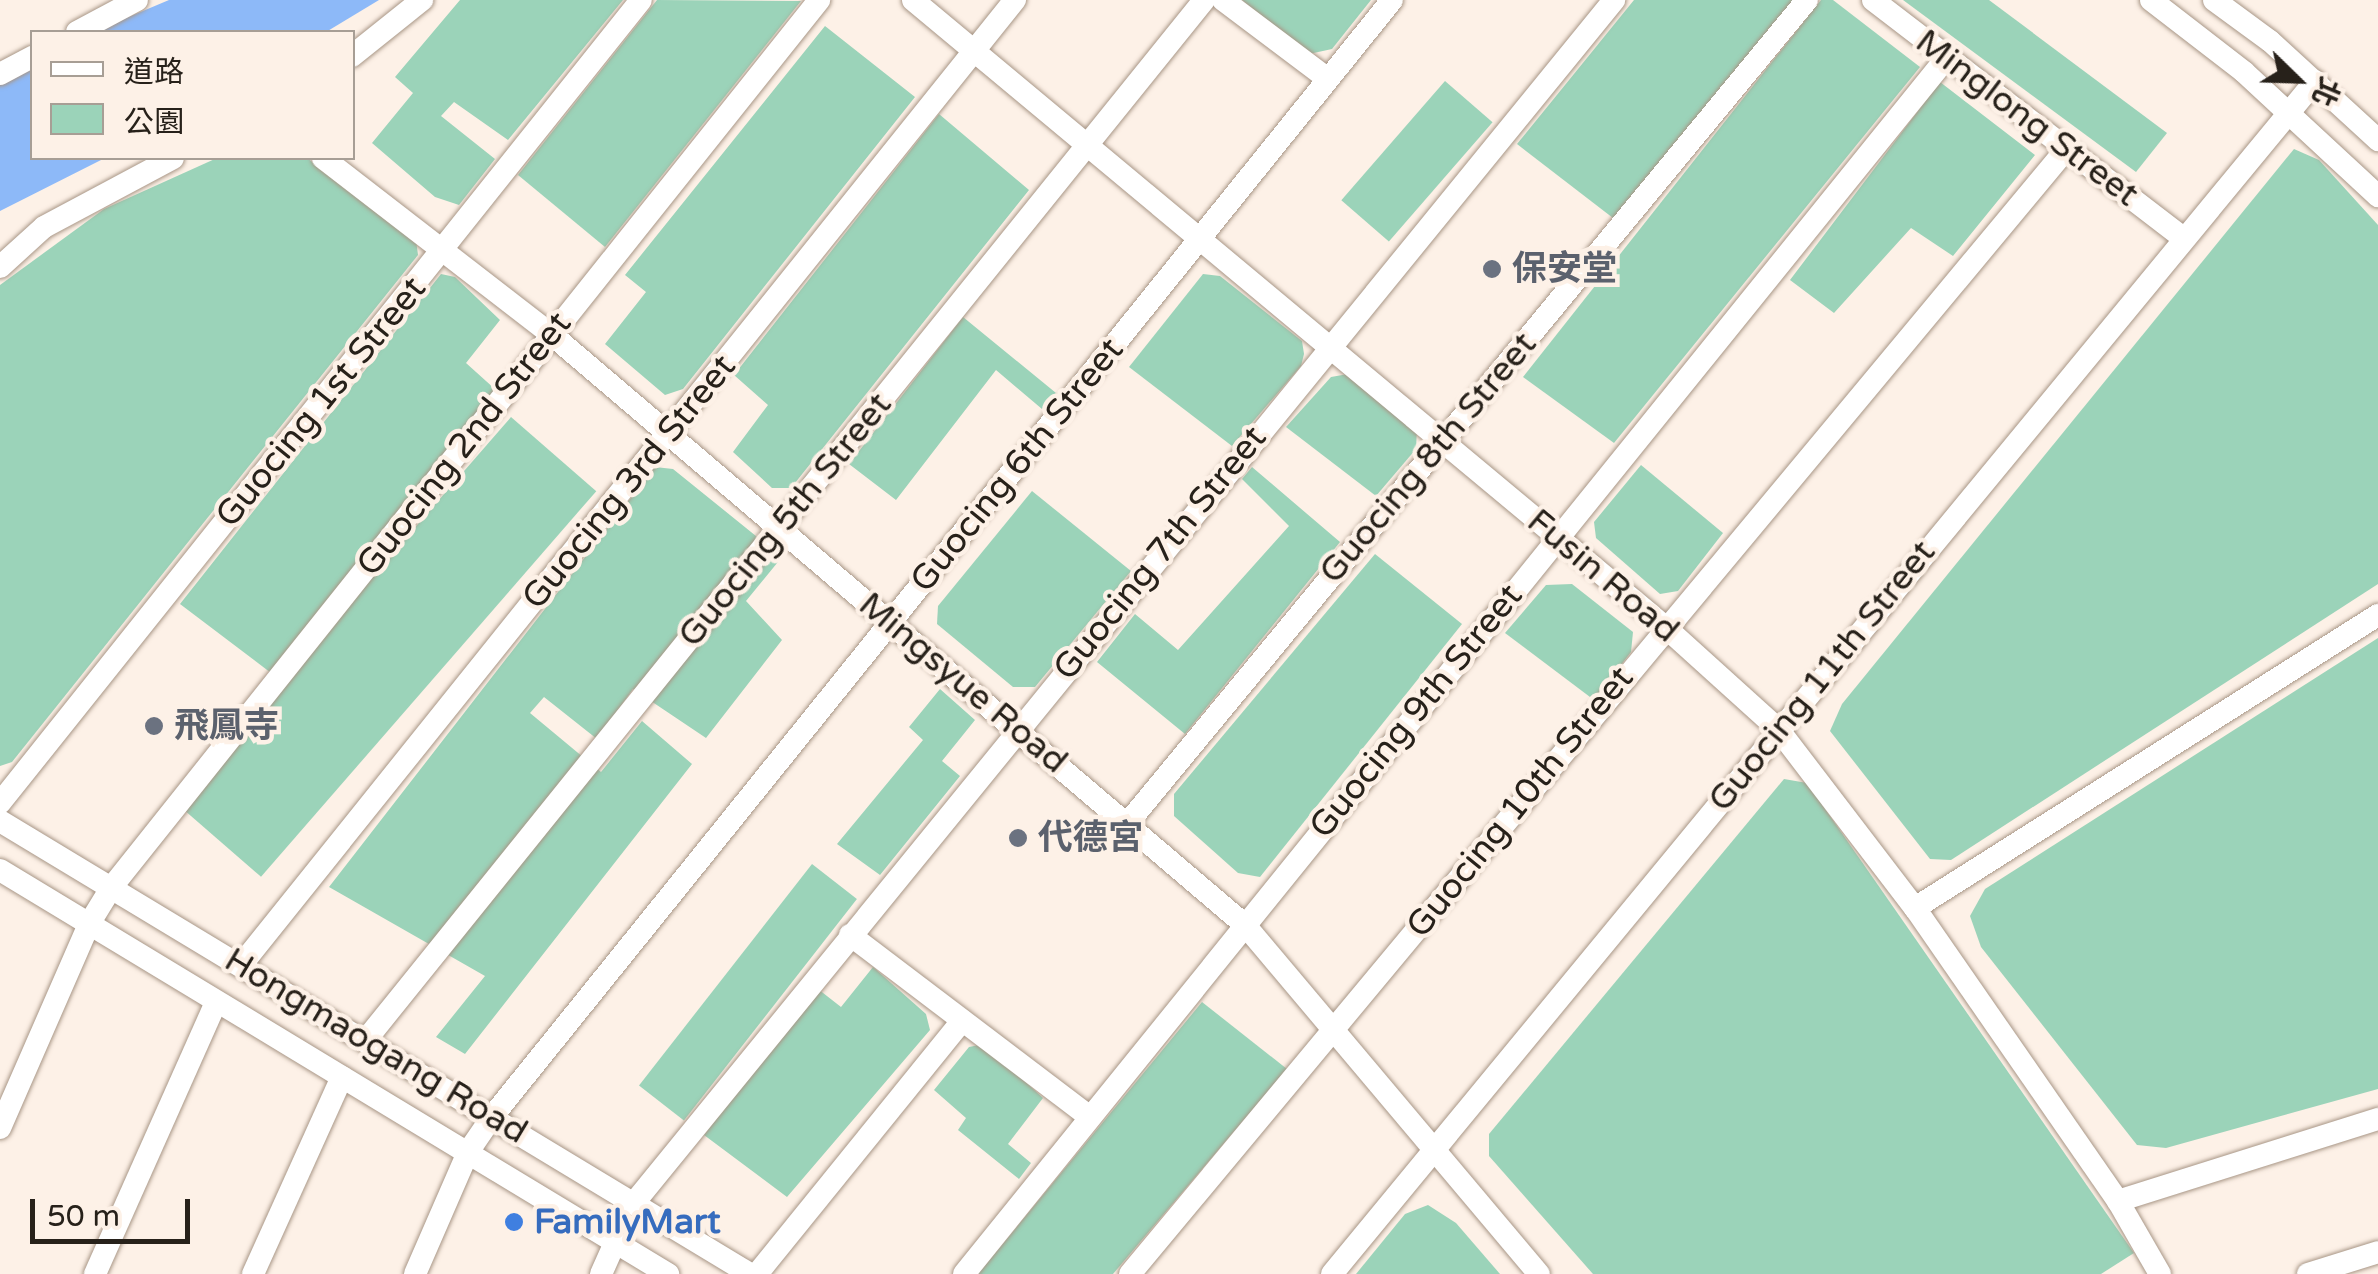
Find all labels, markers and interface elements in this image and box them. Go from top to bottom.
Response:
street label: Minglong Street [1907,21,2147,215]
legend [30,30,355,160]
north arrow [2248,30,2348,130]
text: 道路 [124,54,184,91]
text: 北 [2304,72,2347,111]
text: 公園 [124,104,184,141]
place label: 保安堂 [1512,248,1617,290]
marker: 保安堂 [1481,258,1503,280]
street label: Guocing 1st Street [207,268,435,536]
street label: Guocing 2nd Street [348,304,580,584]
street label: Guocing 8th Street [1311,324,1545,592]
street label: Guocing 6th Street [902,329,1132,601]
street label: Guocing 3rd Street [514,346,744,618]
street label: Guocing 5th Street [670,384,900,656]
street label: Guocing 7th Street [1045,417,1275,689]
street label: Fusin Road [1519,500,1687,652]
street label: Guocing 11th Street [1700,532,1944,820]
street label: Guocing 9th Street [1301,575,1531,847]
street label: Mingsyue Road [850,584,1076,782]
street label: Guocing 10th Street [1398,658,1642,946]
place label: 飛鳳寺 [174,705,279,747]
marker: 飛鳳寺 [143,715,165,737]
place label: 代德宮 [1038,817,1143,859]
marker: 代德宮 [1007,827,1029,849]
street label: Hongmaogang Road [217,939,535,1153]
scale bar [35,1179,195,1241]
text: 50 m [47,1198,120,1235]
place label: FamilyMart [534,1201,721,1243]
marker: FamilyMart [503,1211,525,1233]

